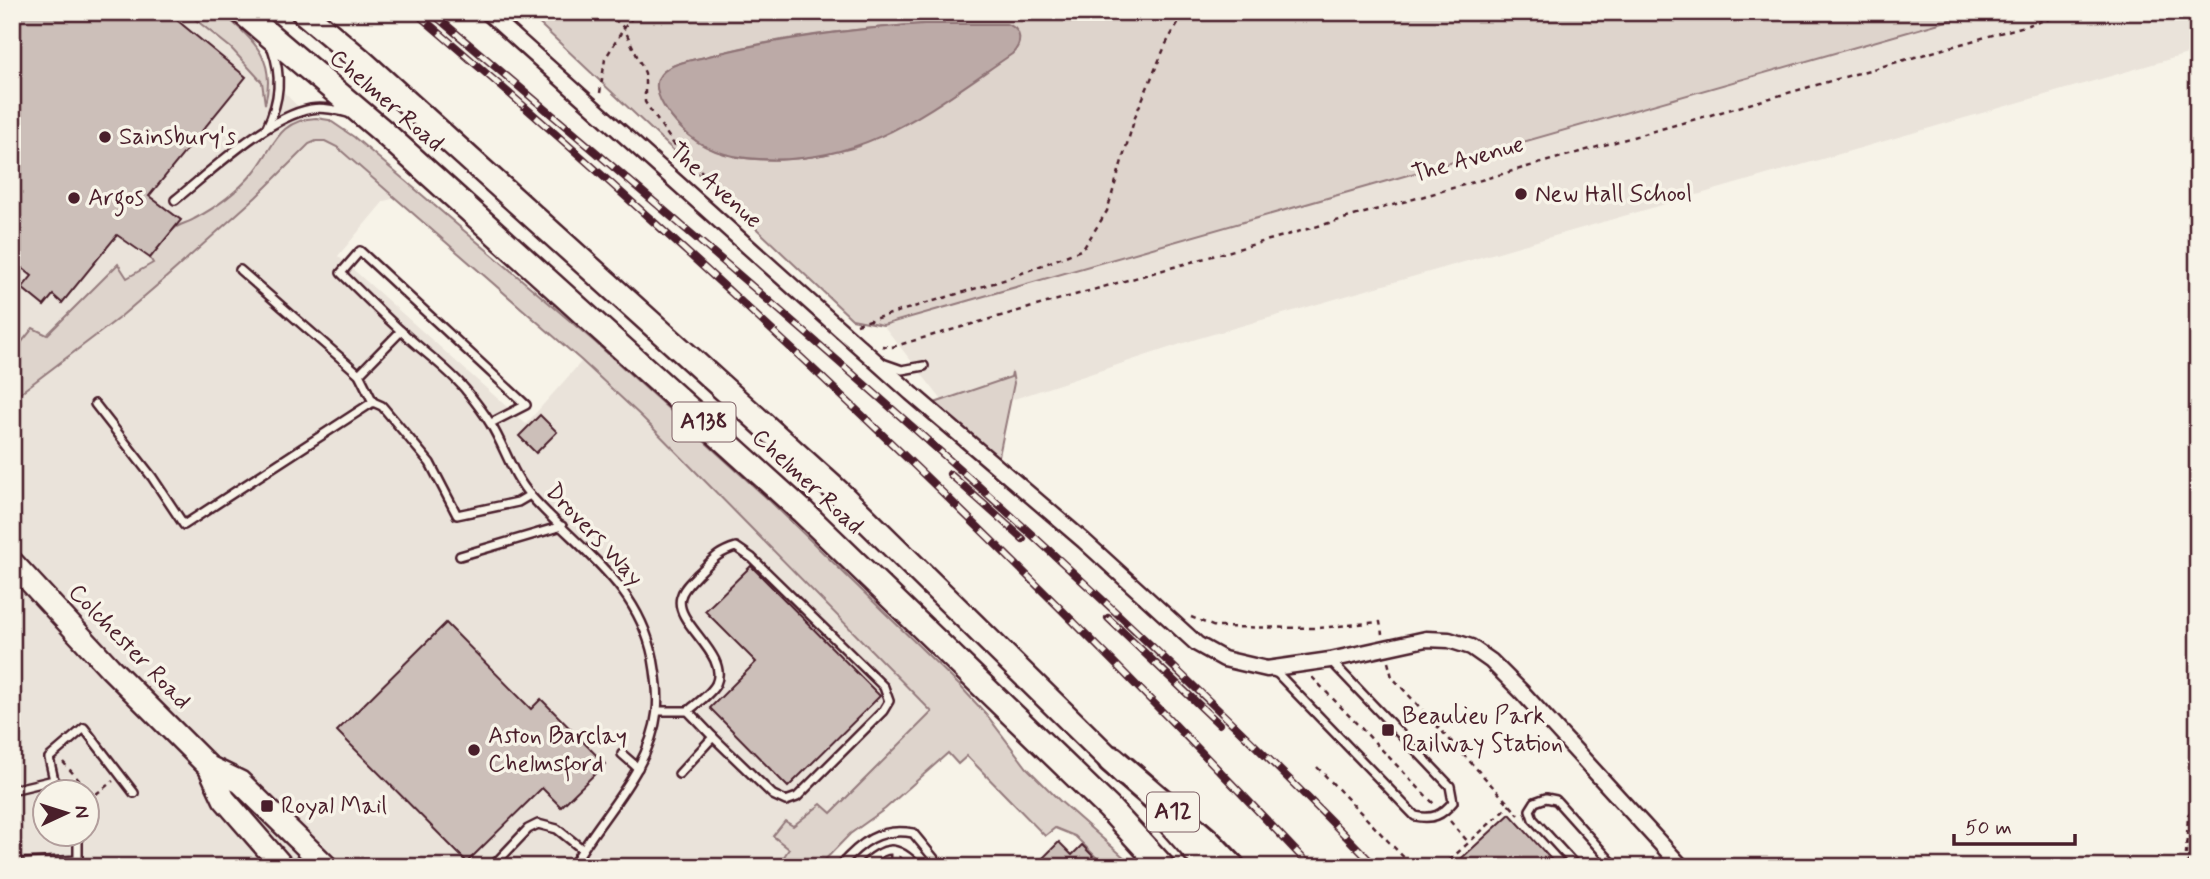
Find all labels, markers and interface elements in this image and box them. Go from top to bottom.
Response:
street label: Chelmer Road [322,43,450,159]
place label: Sainsbury's [119,122,236,153]
marker: Sainsbury's [97,129,113,145]
street label: The Avenue [1408,129,1528,191]
street label: The Avenue [662,136,768,236]
place label: New Hall School [1535,179,1692,210]
place label: Argos [88,183,144,217]
marker: New Hall School [1513,186,1529,202]
marker: Argos [66,190,82,206]
road number: A138 [672,402,736,442]
street label: Chelmer Road [745,422,869,542]
street label: Drovers Way [538,477,650,593]
street label: Colchester Road [61,577,197,717]
place label: Beaulieu Park Railway Station [1402,701,1563,760]
place label: Aston Barclay Chelmsford [488,721,627,782]
marker: Beaulieu Park Railway Station [1380,722,1396,738]
marker: Aston Barclay Chelmsford [466,742,482,758]
north arrow [32,778,102,848]
place label: Royal Mail [281,791,387,822]
road number: A12 [1147,792,1199,832]
marker: Royal Mail [259,798,275,814]
scale bar [1954,802,2075,846]
text: N [69,805,94,819]
text: 50 m [1965,814,2012,842]

